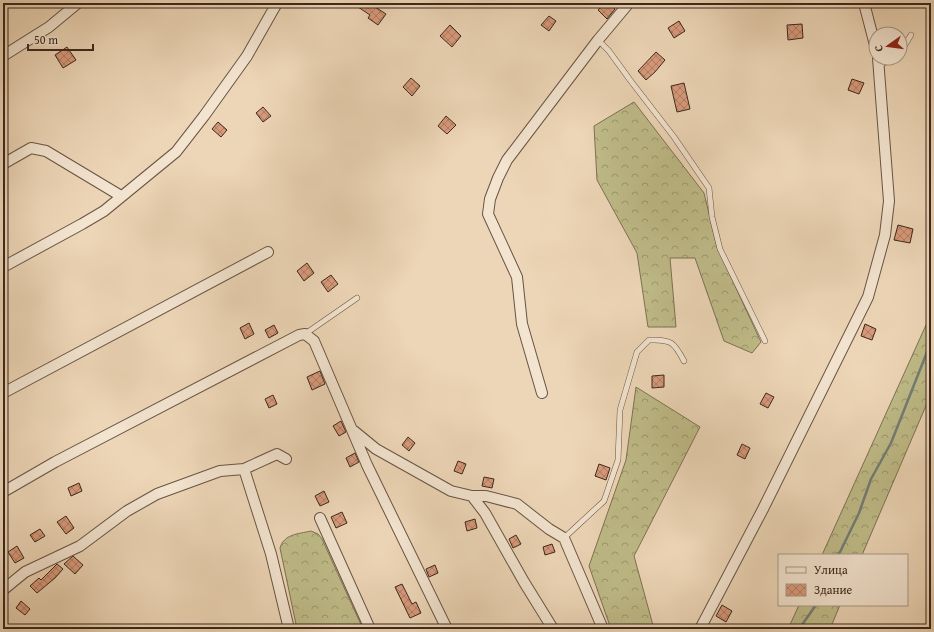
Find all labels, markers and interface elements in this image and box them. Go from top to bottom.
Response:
scale bar [28,26,93,52]
north arrow [868,26,908,66]
text: 50 m [34,31,58,48]
text: С [870,43,887,53]
legend [778,554,908,606]
text: Улица [814,561,848,578]
text: Здание [814,581,853,598]

